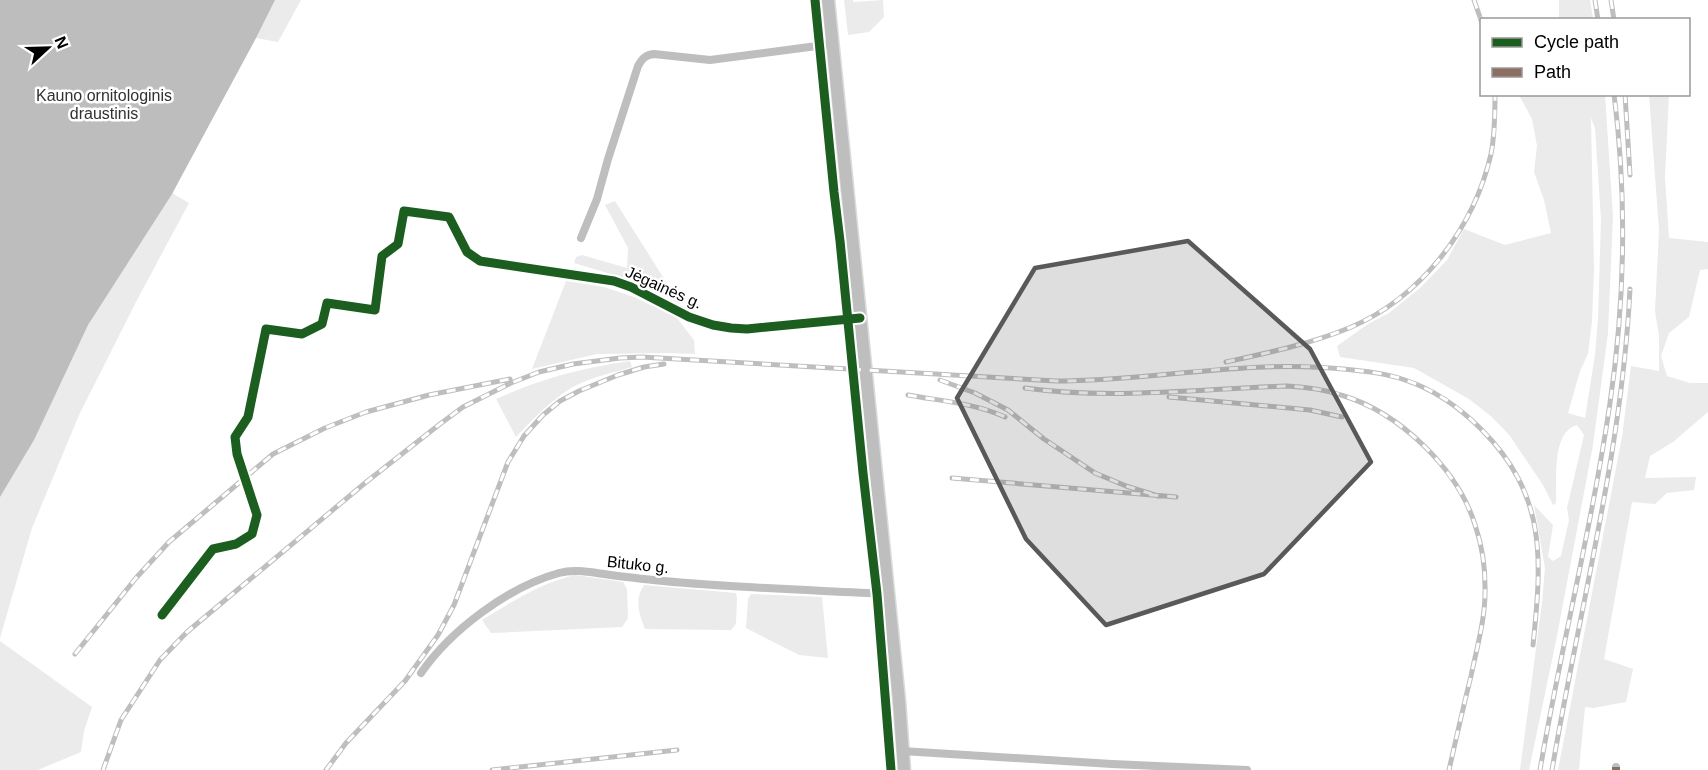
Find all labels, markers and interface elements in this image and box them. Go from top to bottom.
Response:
north arrow [18,18,78,78]
legend [1480,18,1690,96]
text: Cycle path [1534,32,1619,52]
text: N [51,34,71,51]
text: Path [1534,62,1571,82]
park label: Kauno ornitologinis draustinis [36,87,172,122]
street label: Jėgainės g. [623,263,705,312]
street label: Bituko g. [606,553,670,576]

